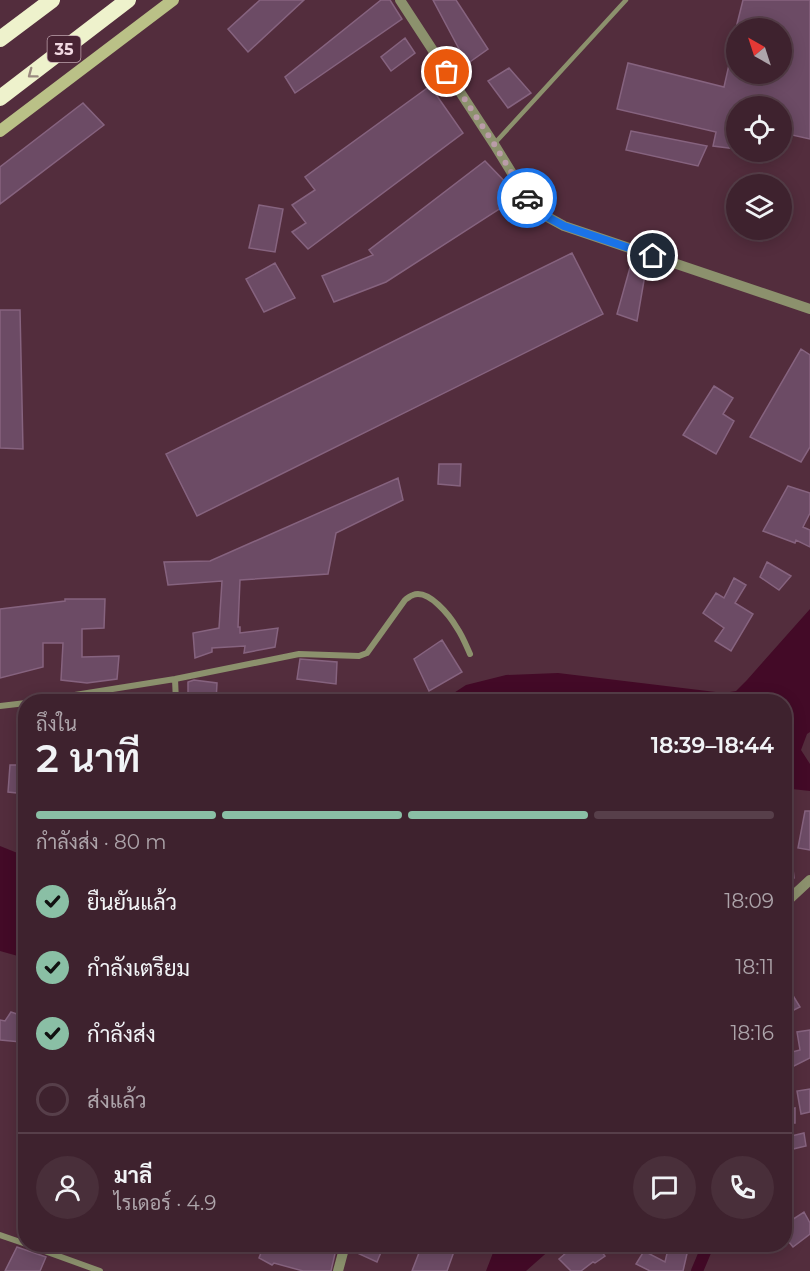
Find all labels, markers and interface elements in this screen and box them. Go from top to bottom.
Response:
north arrow [726,18,792,84]
map controls [726,18,792,240]
road number: 35 [48,36,80,62]
pin [421,46,472,97]
icon: bag [430,55,463,88]
one-way arrow [27,66,38,77]
button: locate [726,96,792,162]
courier [497,168,557,228]
button: layers [726,174,792,240]
icon: car [511,182,544,215]
pin [627,230,678,281]
icon: home [636,239,669,272]
text: ถึงใน [36,712,77,736]
text: 18:39–18:44 [651,732,774,759]
text: 2 นาที [36,734,140,782]
text: กำลังส่ง · 80 m [36,830,167,854]
icon: check [36,885,69,918]
text: ยืนยันแล้ว [87,889,177,916]
text: 18:09 [724,889,774,913]
icon: check [36,951,69,984]
text: กำลังเตรียม [87,955,190,982]
text: 18:11 [735,955,774,979]
icon: check [36,1017,69,1050]
text: กำลังส่ง [87,1021,156,1048]
text: 18:16 [730,1021,774,1045]
text: ส่งแล้ว [87,1087,147,1114]
button: person [36,1156,99,1219]
button: chat [633,1156,696,1219]
button: phone [711,1156,774,1219]
text: มาลี [114,1162,152,1189]
text: ไรเดอร์ · 4.9 [114,1191,217,1215]

